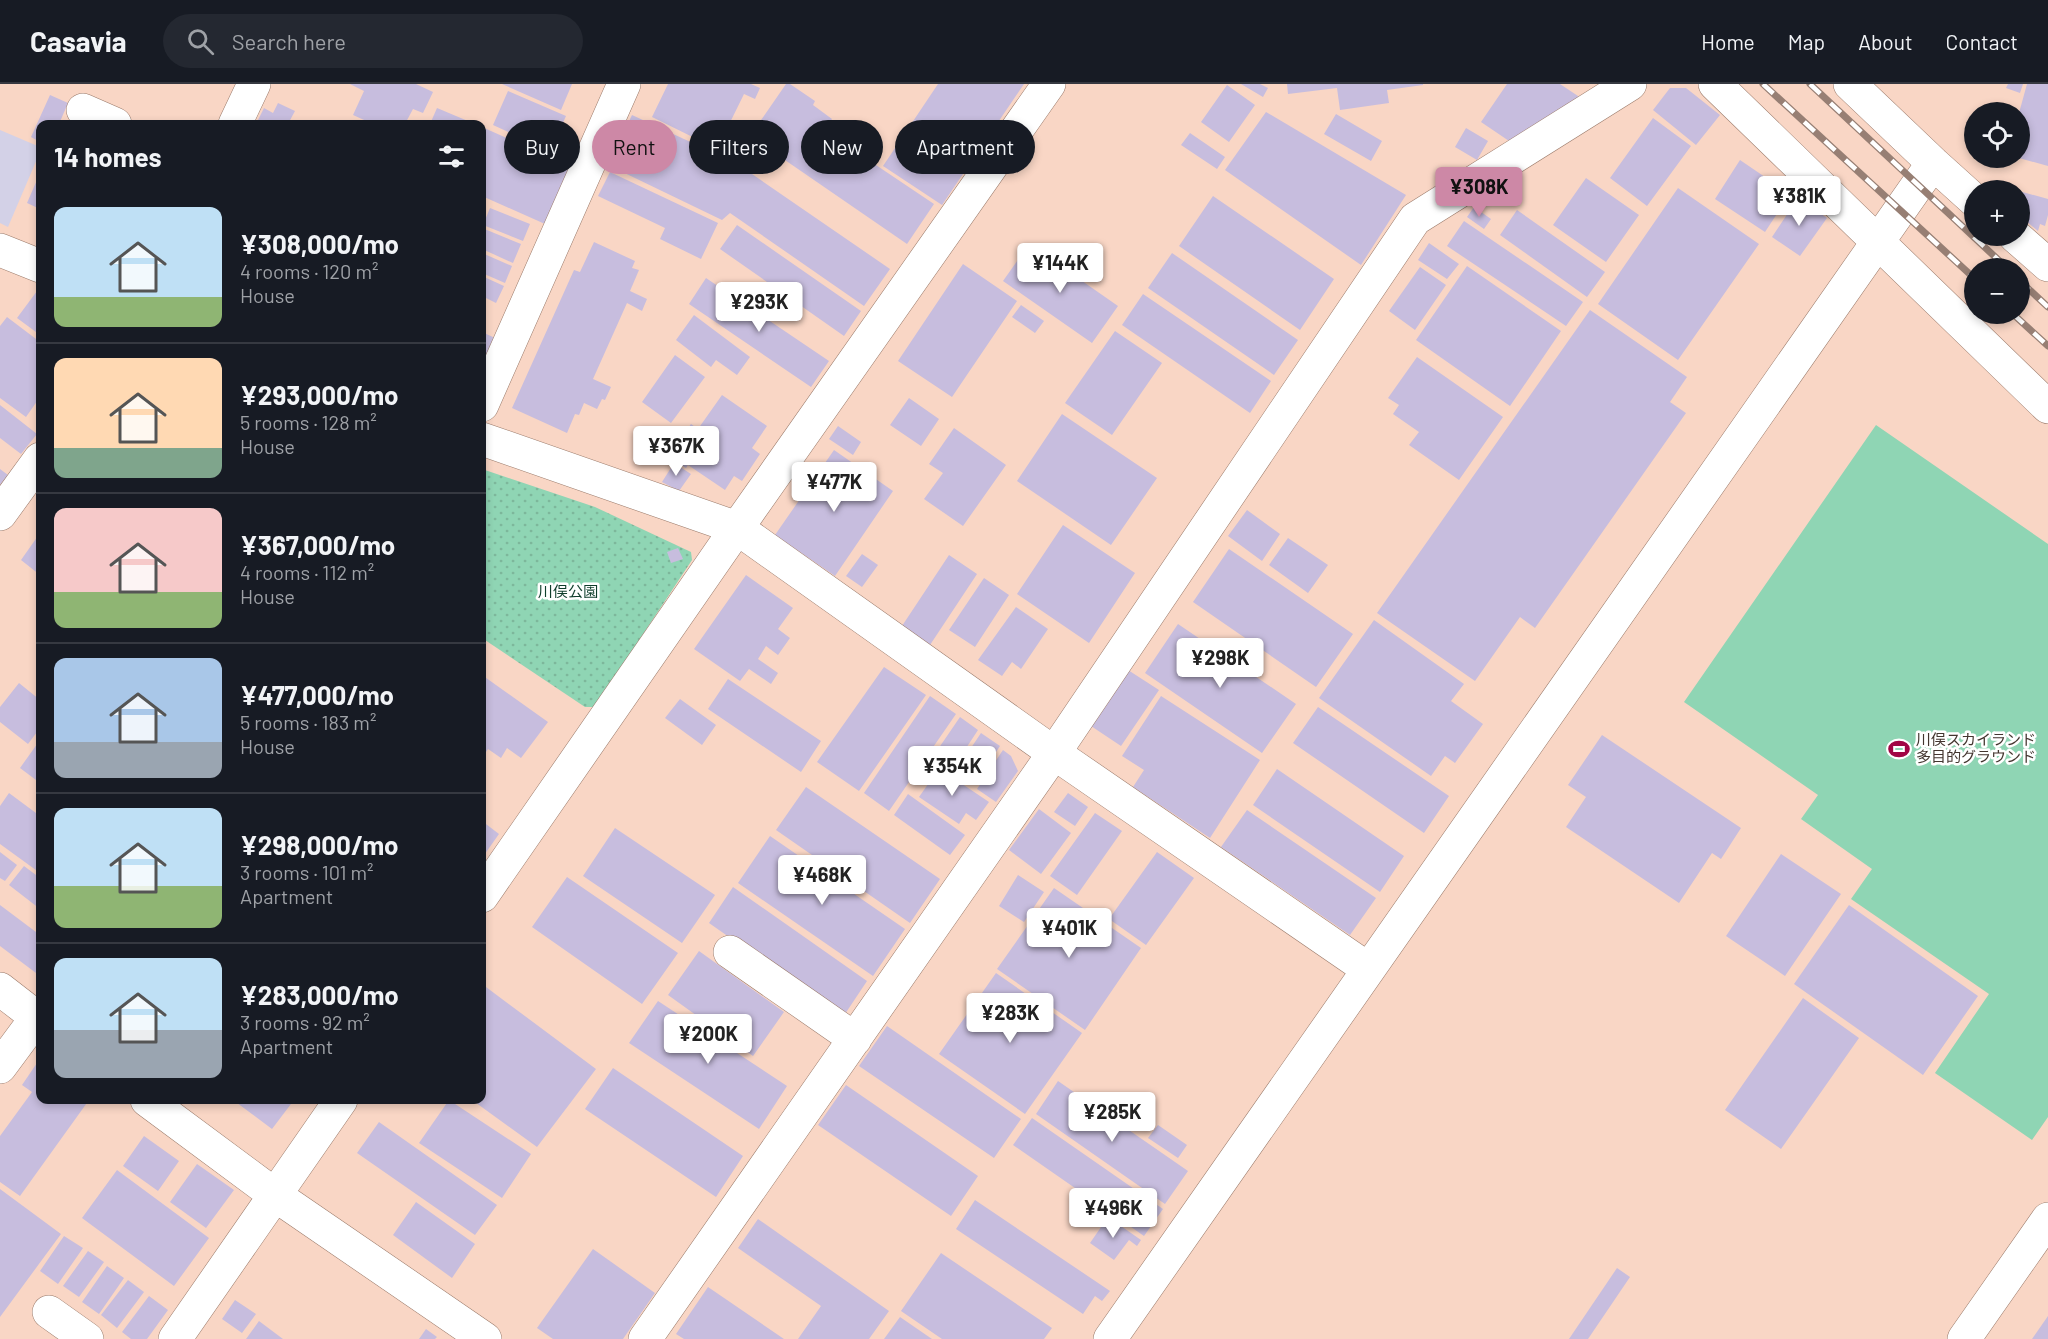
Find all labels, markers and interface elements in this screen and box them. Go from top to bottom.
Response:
search box [163,14,583,68]
text: Casavia [30,24,127,58]
icon: search [184,25,217,58]
text: Search here [232,28,346,54]
text: Home [1701,29,1755,54]
text: Map [1788,29,1825,54]
text: About [1858,29,1913,54]
text: Contact [1946,29,2018,54]
map controls [1964,102,2030,324]
button: locate [1964,102,2030,168]
chip: Buy [504,120,580,174]
chip: Rent [592,120,677,174]
chip: Filters [689,120,789,174]
chip: New [801,120,883,174]
chip: Apartment [895,120,1035,174]
icon: filters [435,140,468,173]
text: 14 homes [54,141,161,172]
pin: ¥308K [1437,167,1521,218]
text: ¥308K [1449,174,1509,198]
pin: ¥381K [1757,176,1841,227]
button: + [1964,180,2030,246]
text: ¥381K [1772,183,1826,207]
text: ¥308,000/mo [240,228,399,259]
icon: home [102,231,174,303]
pin: ¥144K [1018,243,1102,294]
text: ¥144K [1031,250,1089,274]
button: − [1964,258,2030,324]
text: 4 rooms · 120 m² [240,259,378,283]
pin: ¥293K [717,282,801,333]
text: House [240,283,295,307]
text: ¥293K [730,289,788,313]
text: ¥293,000/mo [240,379,399,410]
icon: home [102,382,174,454]
text: 5 rooms · 128 m² [240,410,377,434]
pin: ¥367K [634,426,718,477]
text: ¥367K [647,433,705,457]
text: House [240,434,295,458]
pin: ¥477K [792,462,876,513]
text: ¥477K [806,469,862,493]
text: ¥367,000/mo [240,529,395,560]
icon: home [102,532,174,604]
text: 4 rooms · 112 m² [240,560,374,584]
park label: 川俣公園 [538,582,598,600]
text: House [240,584,295,608]
pin: ¥298K [1178,638,1262,689]
text: ¥298K [1191,645,1249,669]
text: ¥477,000/mo [240,679,394,710]
icon: home [102,682,174,754]
text: 5 rooms · 183 m² [240,710,376,734]
place label: 川俣スカイランド 多目的グラウンド [1916,730,2036,765]
text: House [240,734,295,758]
sports icon: 川俣スカイランド 多目的グラウンド [1887,737,1911,761]
pin: ¥354K [910,746,994,797]
text: ¥354K [922,753,982,777]
text: ¥298,000/mo [240,829,399,860]
icon: home [102,832,174,904]
pin: ¥468K [780,855,864,906]
text: 3 rooms · 101 m² [240,860,373,884]
text: ¥468K [792,862,852,886]
text: Apartment [240,884,333,908]
pin: ¥401K [1027,908,1111,959]
text: ¥401K [1041,915,1097,939]
text: ¥283,000/mo [240,979,399,1010]
icon: home [102,982,174,1054]
pin: ¥283K [968,993,1052,1044]
text: ¥283K [980,1000,1040,1024]
text: 3 rooms · 92 m² [240,1010,370,1034]
pin: ¥200K [666,1014,750,1065]
text: ¥200K [678,1021,738,1045]
text: Apartment [240,1034,333,1058]
pin: ¥285K [1070,1092,1154,1143]
text: ¥285K [1082,1099,1142,1123]
pin: ¥496K [1071,1188,1155,1239]
text: ¥496K [1083,1195,1143,1219]

